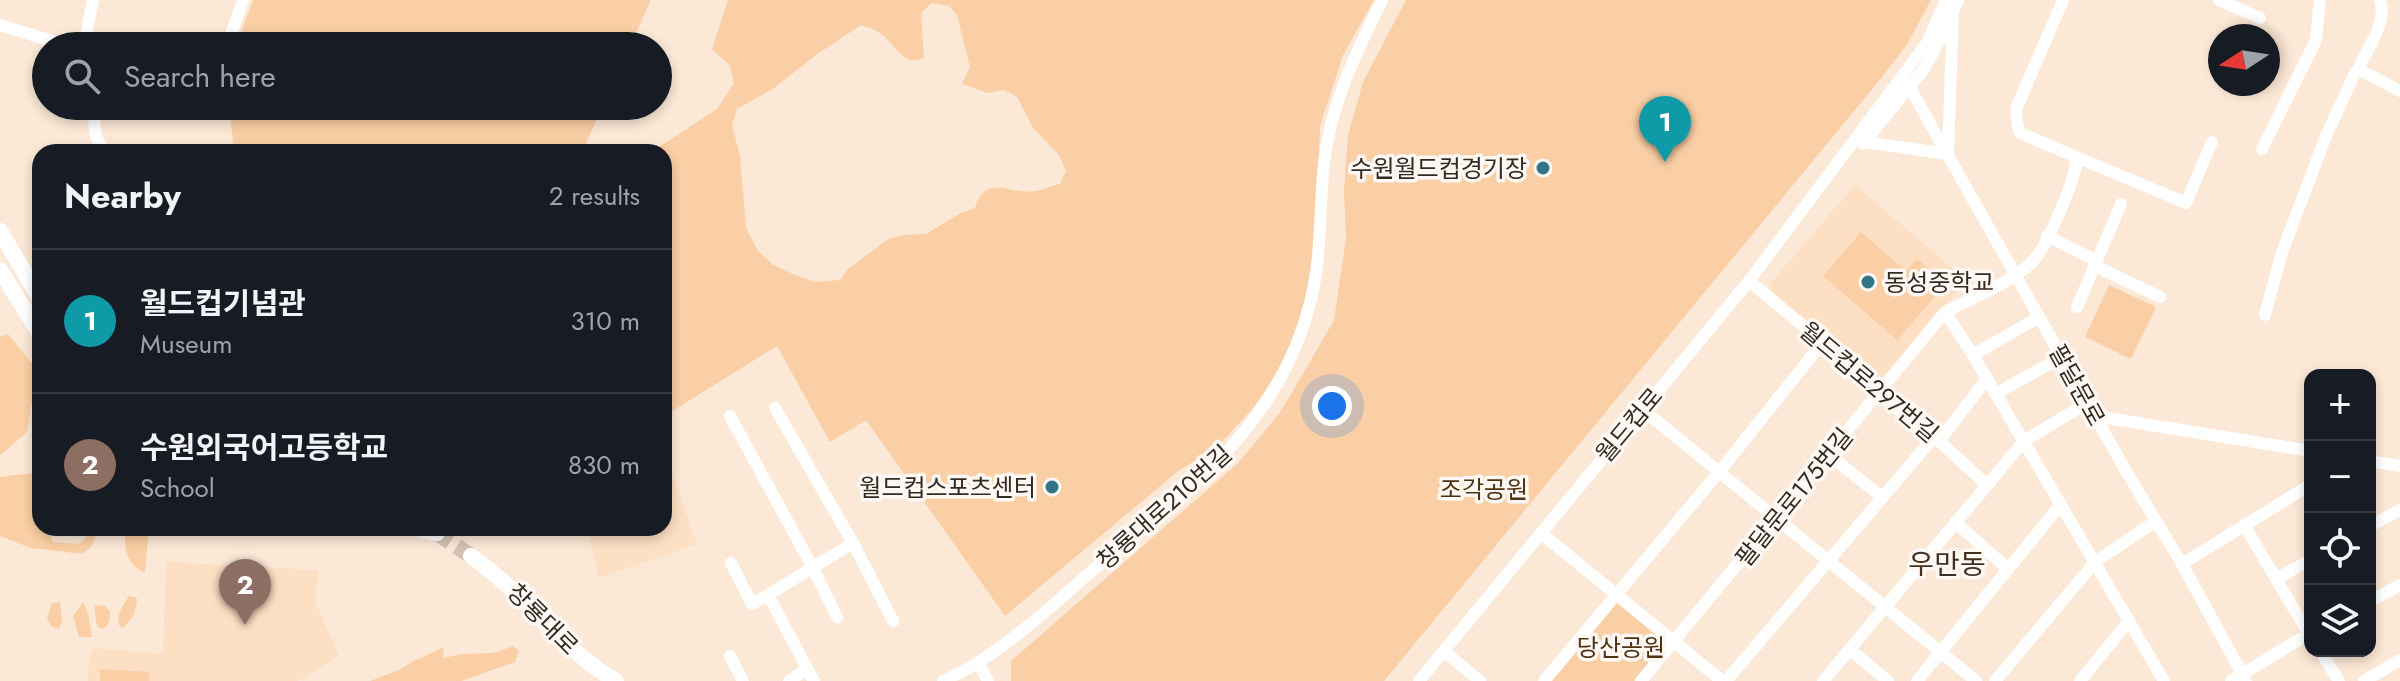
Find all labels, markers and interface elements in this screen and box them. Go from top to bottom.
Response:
north arrow [2208,24,2280,96]
search box [32,32,672,120]
icon: search [60,54,104,98]
text: Search here [124,55,276,98]
pin: 1 [1639,96,1691,162]
place label: 수원월드컵경기장 [1350,151,1527,186]
marker: 수원월드컵경기장 [1534,159,1552,177]
text: Nearby [64,172,181,221]
text: 2 results [549,177,640,215]
place label: 동성중학교 [1884,265,1994,300]
marker: 동성중학교 [1859,273,1877,291]
text: 월드컵기념관 [140,282,306,325]
text: 1 [83,302,97,340]
text: 310 m [570,302,640,340]
street label: 월드컵로297번길 [1792,313,1946,451]
text: Museum [140,325,233,363]
street label: 팔달문로 [2040,338,2114,432]
map controls [2304,369,2376,657]
button: + [2304,369,2376,441]
street label: 월드컵로 [1587,380,1671,470]
your location [1312,386,1352,426]
street label: 팔달문로175번길 [1727,420,1861,574]
text: 수원외국어고등학교 [140,426,388,469]
street label: 창룡대로210번길 [1089,437,1239,577]
button: − [2304,441,2376,513]
text: 2 [81,446,99,484]
text: 830 m [568,446,640,484]
text: School [140,469,215,507]
place label: 월드컵스포츠센터 [859,470,1036,505]
park label: 조각공원 [1440,472,1528,507]
marker: 월드컵스포츠센터 [1043,478,1061,496]
button: locate [2304,513,2376,585]
district label: 우만동 [1908,544,1986,585]
pin: 2 [219,559,271,625]
street label: 창룡대로 [499,575,587,663]
button: layers [2304,585,2376,657]
park label: 당산공원 [1577,630,1665,665]

